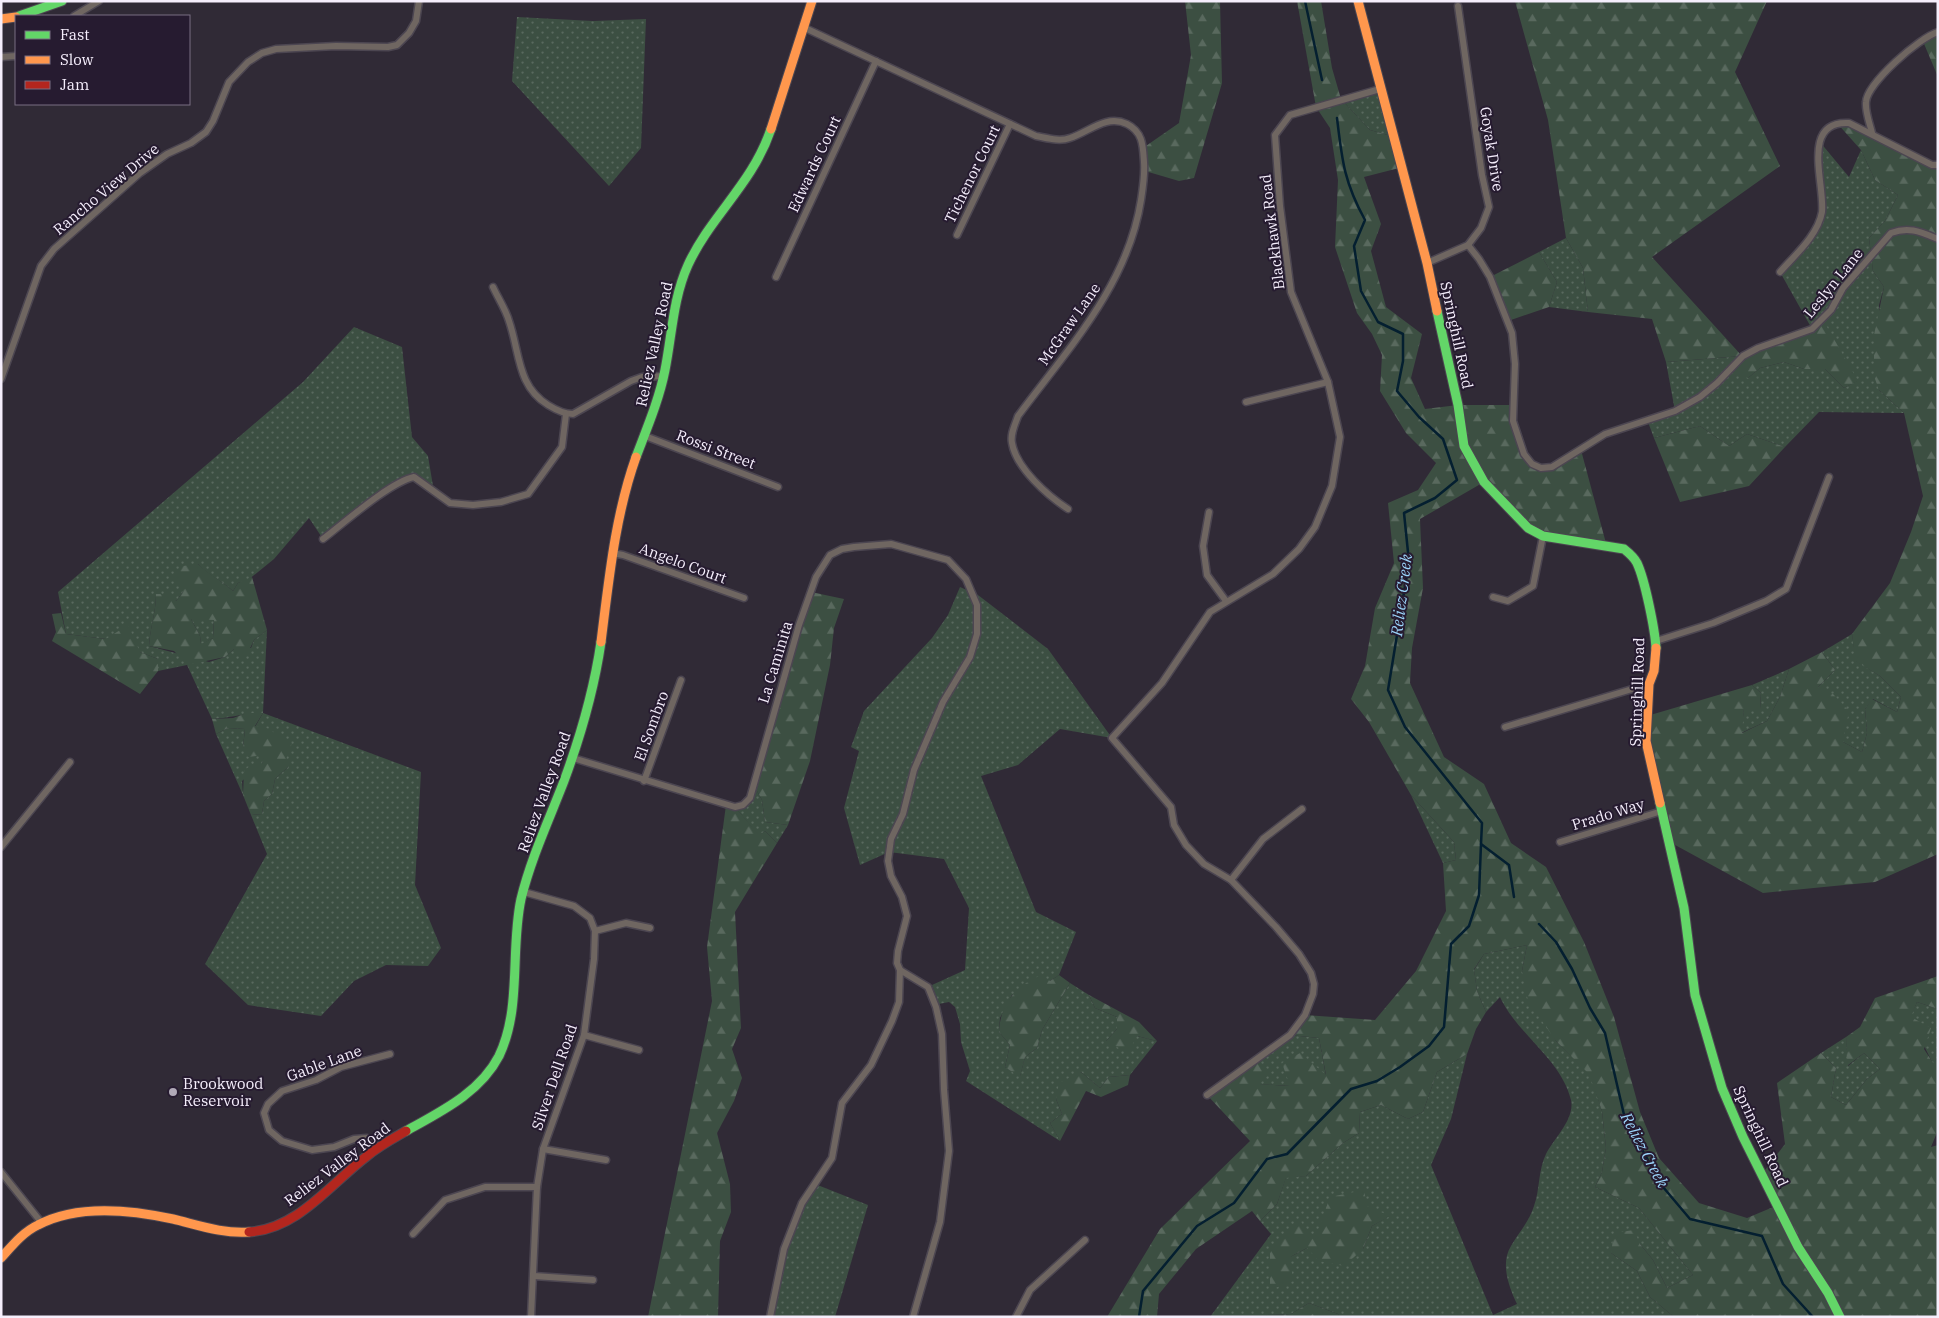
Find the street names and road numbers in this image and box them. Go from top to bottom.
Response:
street label: Goyak Drive [1476,105,1508,193]
street label: Edwards Court [783,113,845,215]
street label: Tichenor Court [940,122,1004,226]
street label: Rancho View Drive [49,139,163,239]
street label: Blackhawk Road [1255,173,1289,291]
street label: Leslyn Lane [1799,244,1867,322]
street label: McGraw Lane [1034,279,1104,369]
street label: Reliez Valley Road [631,280,677,408]
street label: Springhill Road [1436,280,1478,390]
street label: Rossi Street [674,425,758,473]
street label: Angelo Court [637,538,729,588]
street label: La Caminita [753,618,797,706]
street label: Springhill Road [1626,637,1648,747]
street label: El Sombro [630,688,672,764]
street label: Reliez Valley Road [513,729,575,855]
street label: Prado Way [1569,794,1647,834]
street label: Silver Dell Road [527,1021,581,1133]
street label: Gable Lane [284,1041,364,1085]
street label: Springhill Road [1729,1082,1793,1190]
street label: Reliez Valley Road [280,1118,394,1210]

